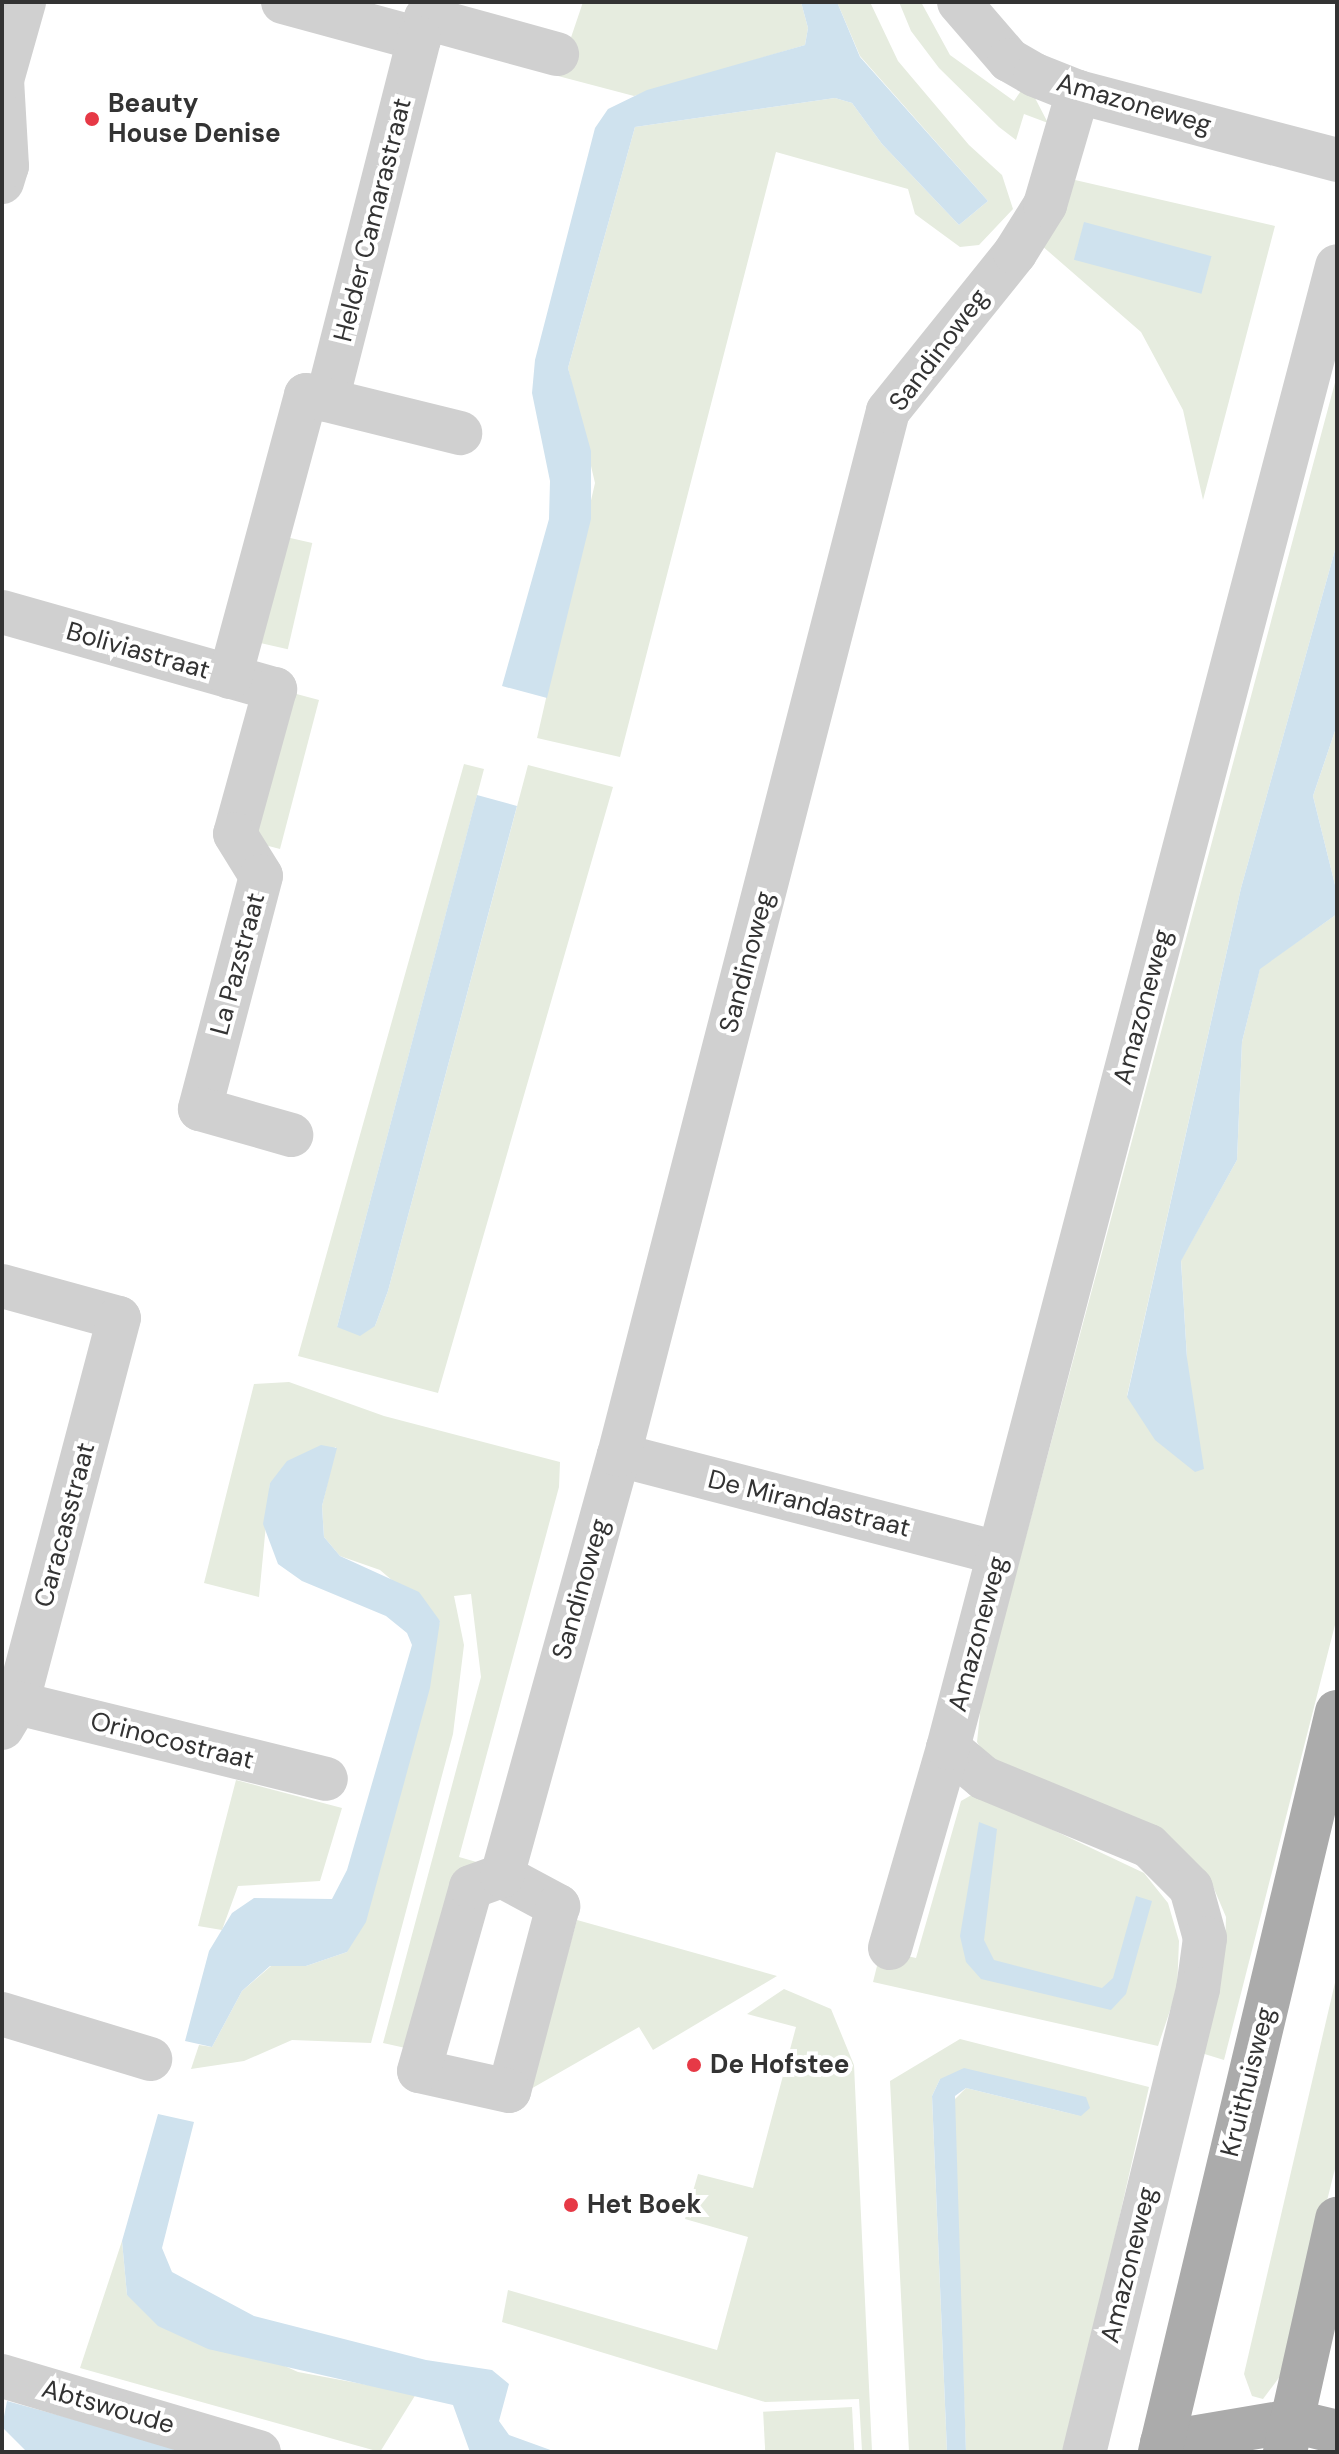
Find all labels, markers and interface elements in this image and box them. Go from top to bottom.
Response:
street label: Amazoneweg [1053,67,1215,141]
place label: Beauty House Denise [108,88,281,150]
street label: Helder Camarastraat [328,95,418,345]
marker: Beauty House Denise [83,110,101,128]
street label: Sandinoweg [883,283,995,417]
street label: Boliviastraat [63,616,213,686]
street label: Sandinoweg [713,888,781,1036]
street label: La Pazstraat [204,890,272,1038]
street label: Amazoneweg [1107,926,1179,1088]
street label: Caracasstraat [28,1439,102,1611]
street label: De Mirandastraat [705,1464,913,1544]
street label: Sandinoweg [546,1515,616,1663]
street label: Amazoneweg [942,1553,1014,1715]
street label: Orinocostraat [87,1706,257,1776]
street label: Kruithuisweg [1214,2004,1282,2160]
place label: De Hofstee [710,2049,849,2081]
marker: De Hofstee [685,2056,703,2074]
street label: Amazoneweg [1095,2184,1163,2346]
place label: Het Boek [587,2189,702,2221]
marker: Het Boek [562,2196,580,2214]
street label: Abtswoude [38,2373,178,2441]

